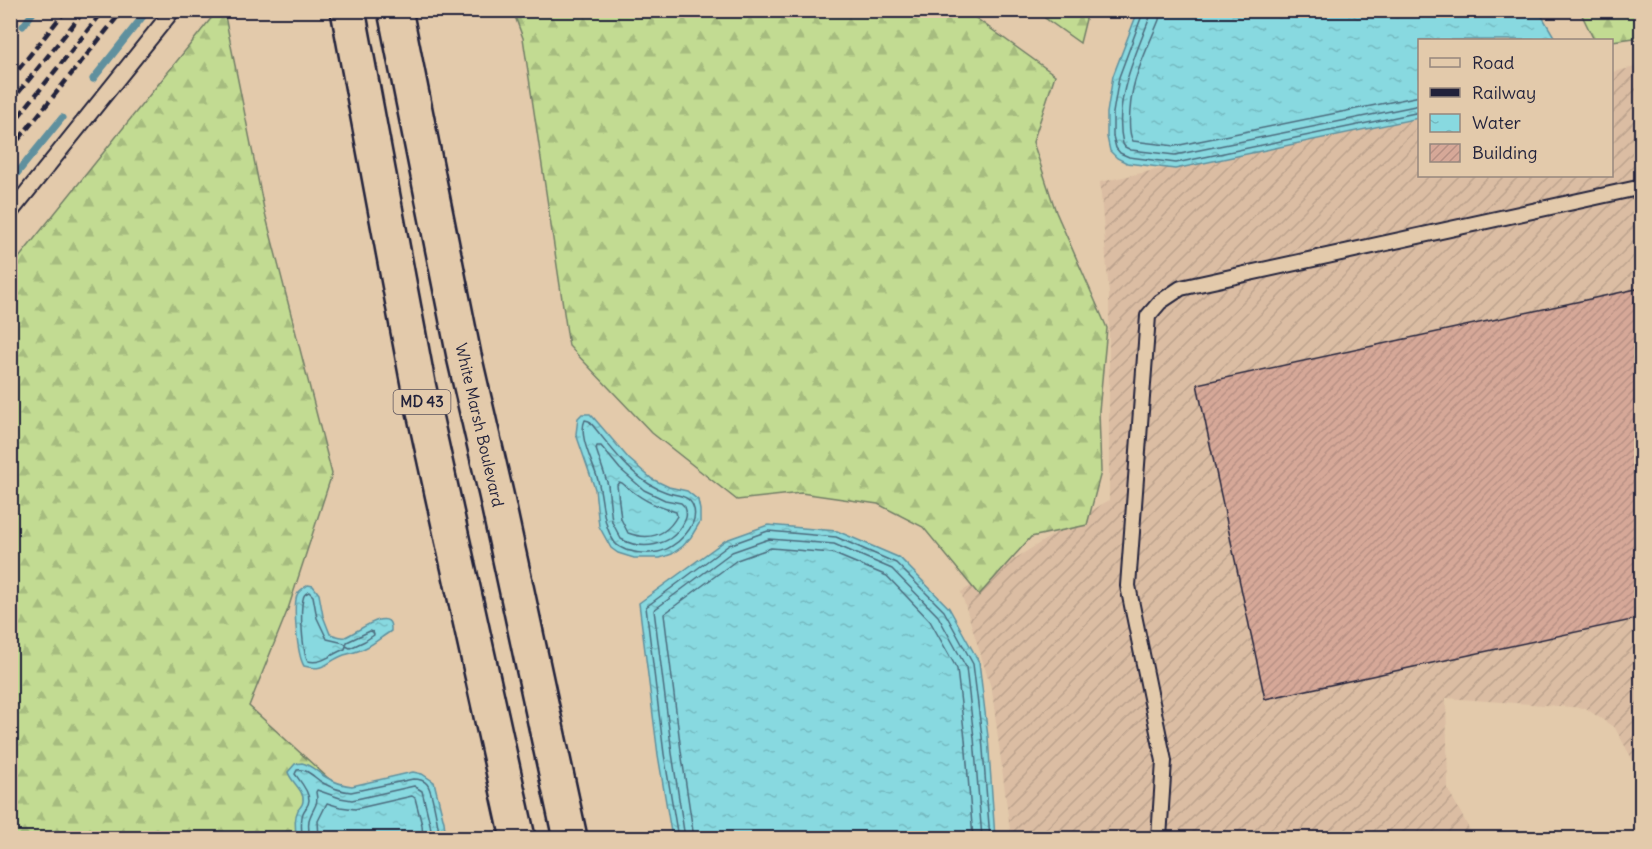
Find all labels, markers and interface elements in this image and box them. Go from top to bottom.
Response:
legend [1418,39,1613,177]
text: Road [1472,51,1515,74]
text: Railway [1472,81,1536,104]
text: Water [1472,111,1522,134]
text: Building [1472,141,1537,164]
street label: White Marsh Boulevard [451,341,509,509]
road number: MD 43 [394,390,450,414]

